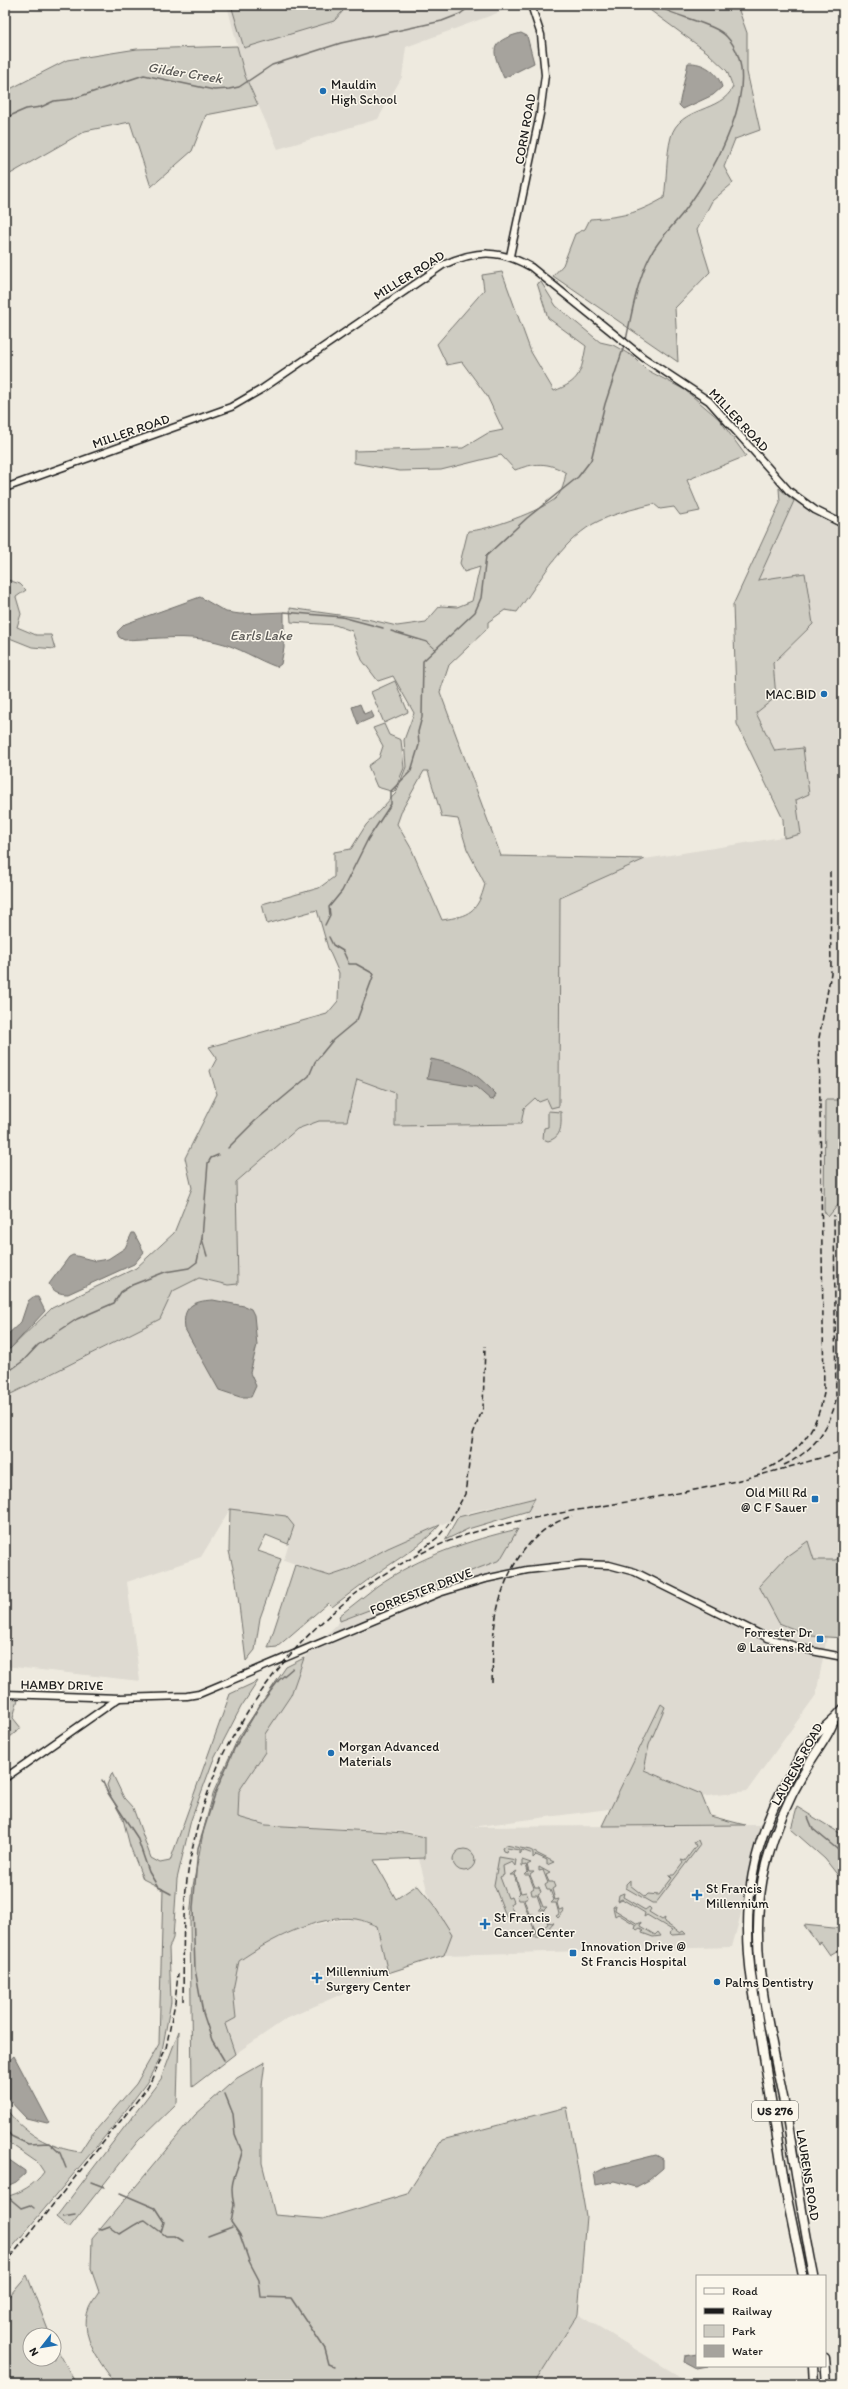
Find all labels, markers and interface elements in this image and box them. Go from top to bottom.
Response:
water label: Gilder Creek [147,59,224,87]
place label: Mauldin High School [331,77,397,107]
marker: Mauldin High School [318,86,328,96]
street label: CORN ROAD [511,93,539,165]
street label: MILLER ROAD [371,247,447,303]
street label: MILLER ROAD [706,385,772,455]
street label: MILLER ROAD [90,411,172,451]
water label: Earls Lake [230,627,293,644]
place label: MAC.BID [765,687,816,702]
marker: MAC.BID [819,689,829,699]
place label: Old Mill Rd @ C F Sauer [741,1485,808,1515]
marker: Old Mill Rd @ C F Sauer [810,1494,820,1504]
street label: FORRESTER DRIVE [368,1565,474,1617]
place label: Forrester Dr @ Laurens Rd [737,1625,813,1655]
marker: Forrester Dr @ Laurens Rd [815,1634,825,1644]
street label: HAMBY DRIVE [21,1677,103,1693]
street label: LAURENS ROAD [768,1720,826,1808]
place label: Morgan Advanced Materials [339,1739,439,1769]
marker: Morgan Advanced Materials [326,1748,336,1758]
place label: St Francis Millennium [706,1881,769,1911]
marker: St Francis Millennium [691,1889,703,1901]
place label: St Francis Cancer Center [494,1910,576,1940]
marker: St Francis Cancer Center [479,1918,491,1930]
place label: Innovation Drive @ St Francis Hospital [581,1939,687,1969]
marker: Innovation Drive @ St Francis Hospital [568,1948,578,1958]
place label: Millennium Surgery Center [326,1964,411,1994]
marker: Millennium Surgery Center [311,1972,323,1984]
place label: Palms Dentistry [725,1975,813,1990]
marker: Palms Dentistry [712,1977,722,1987]
road number: US 276 [752,2101,798,2121]
street label: LAURENS ROAD [793,2128,823,2222]
legend [696,2275,826,2367]
text: Road [732,2284,758,2298]
text: Railway [732,2304,772,2318]
text: Park [732,2324,756,2338]
north arrow [22,2327,62,2367]
text: Water [732,2344,763,2358]
text: N [26,2345,41,2358]

